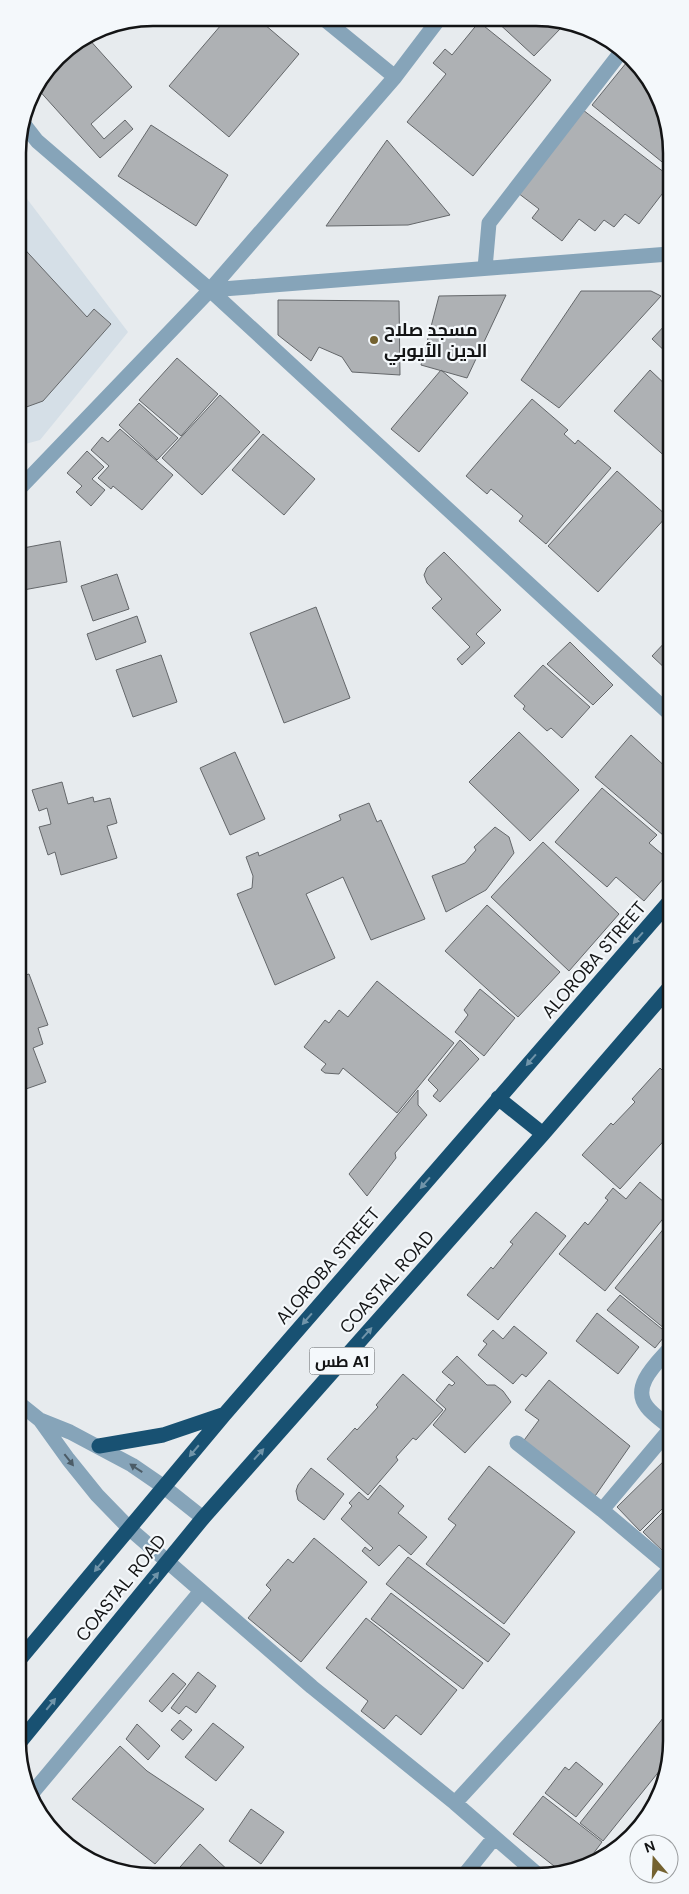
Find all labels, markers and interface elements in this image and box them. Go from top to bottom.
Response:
place label: مسجد صلاح الدين الأيوبي [384,318,488,366]
marker: مسجد صلاح الدين الأيوبي [368,334,380,346]
street label: ALOROBA STREET [537,896,651,1024]
one-way arrow [632,931,644,943]
one-way arrow [525,1054,537,1066]
one-way arrow [419,1176,430,1189]
street label: ALOROBA STREET [271,1202,385,1330]
street label: COASTAL ROAD [334,1225,440,1339]
one-way arrow [302,1313,313,1325]
one-way arrow [361,1327,373,1339]
road number: طس A1 [310,1348,374,1374]
one-way arrow [188,1444,200,1456]
one-way arrow [253,1449,265,1461]
one-way arrow [63,1453,74,1466]
one-way arrow [129,1463,142,1472]
street label: COASTAL ROAD [70,1530,172,1646]
one-way arrow [93,1559,104,1572]
one-way arrow [148,1572,159,1585]
one-way arrow [45,1698,56,1710]
north arrow [629,1834,679,1884]
text: N [642,1837,658,1857]

